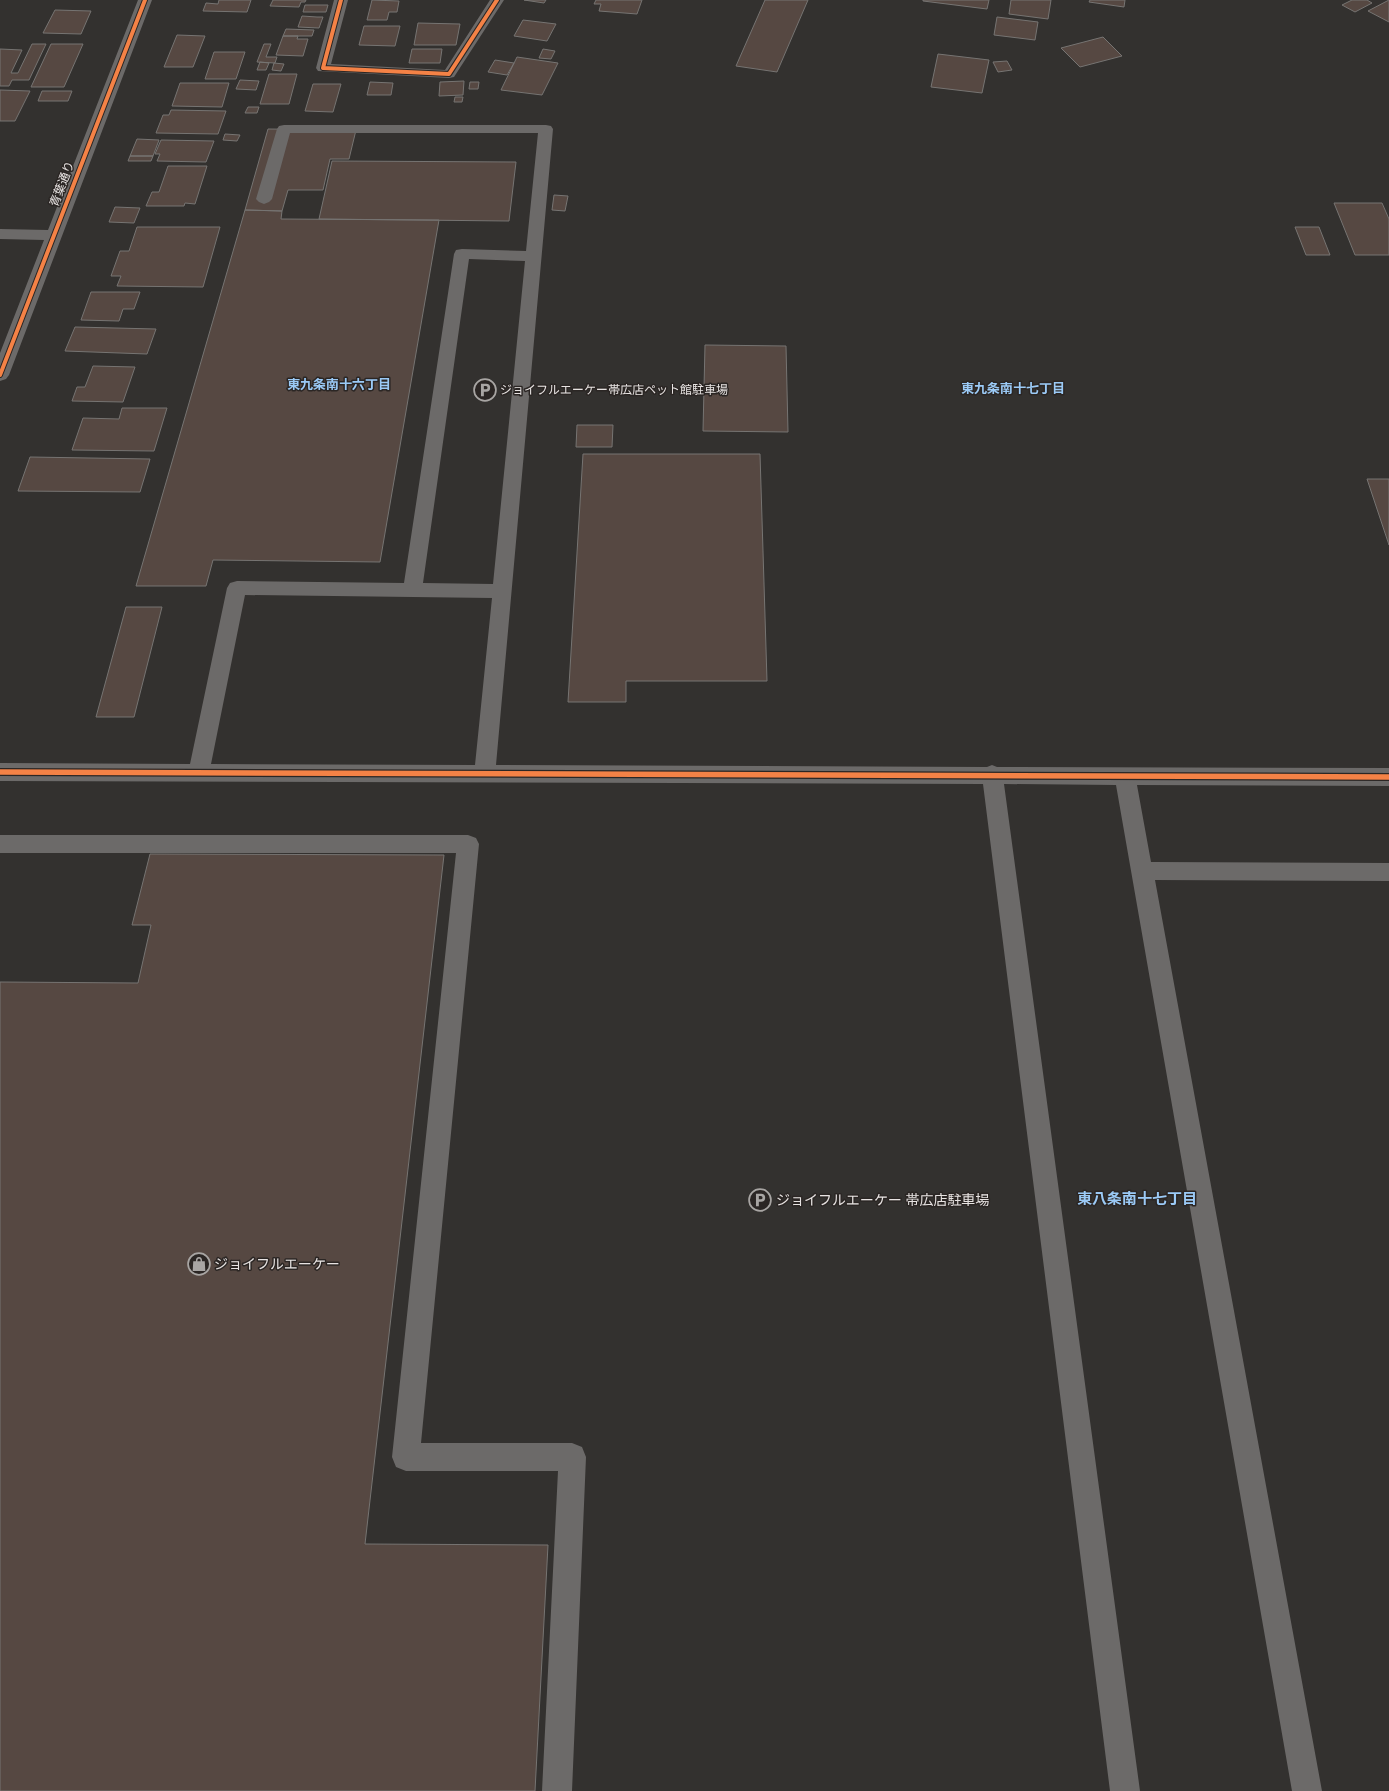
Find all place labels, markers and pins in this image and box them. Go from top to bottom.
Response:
parking icon: ジョイフルエーケー帯広店ペット館駐車場 [472,377,498,403]
place label: ジョイフルエーケー帯広店ペット館駐車場 [500,381,728,400]
parking icon: ジョイフルエーケー 帯広店駐車場 [747,1187,773,1213]
place label: ジョイフルエーケー 帯広店駐車場 [776,1190,990,1211]
shop icon: ジョイフルエーケー [186,1251,212,1277]
place label: ジョイフルエーケー [214,1254,340,1275]

